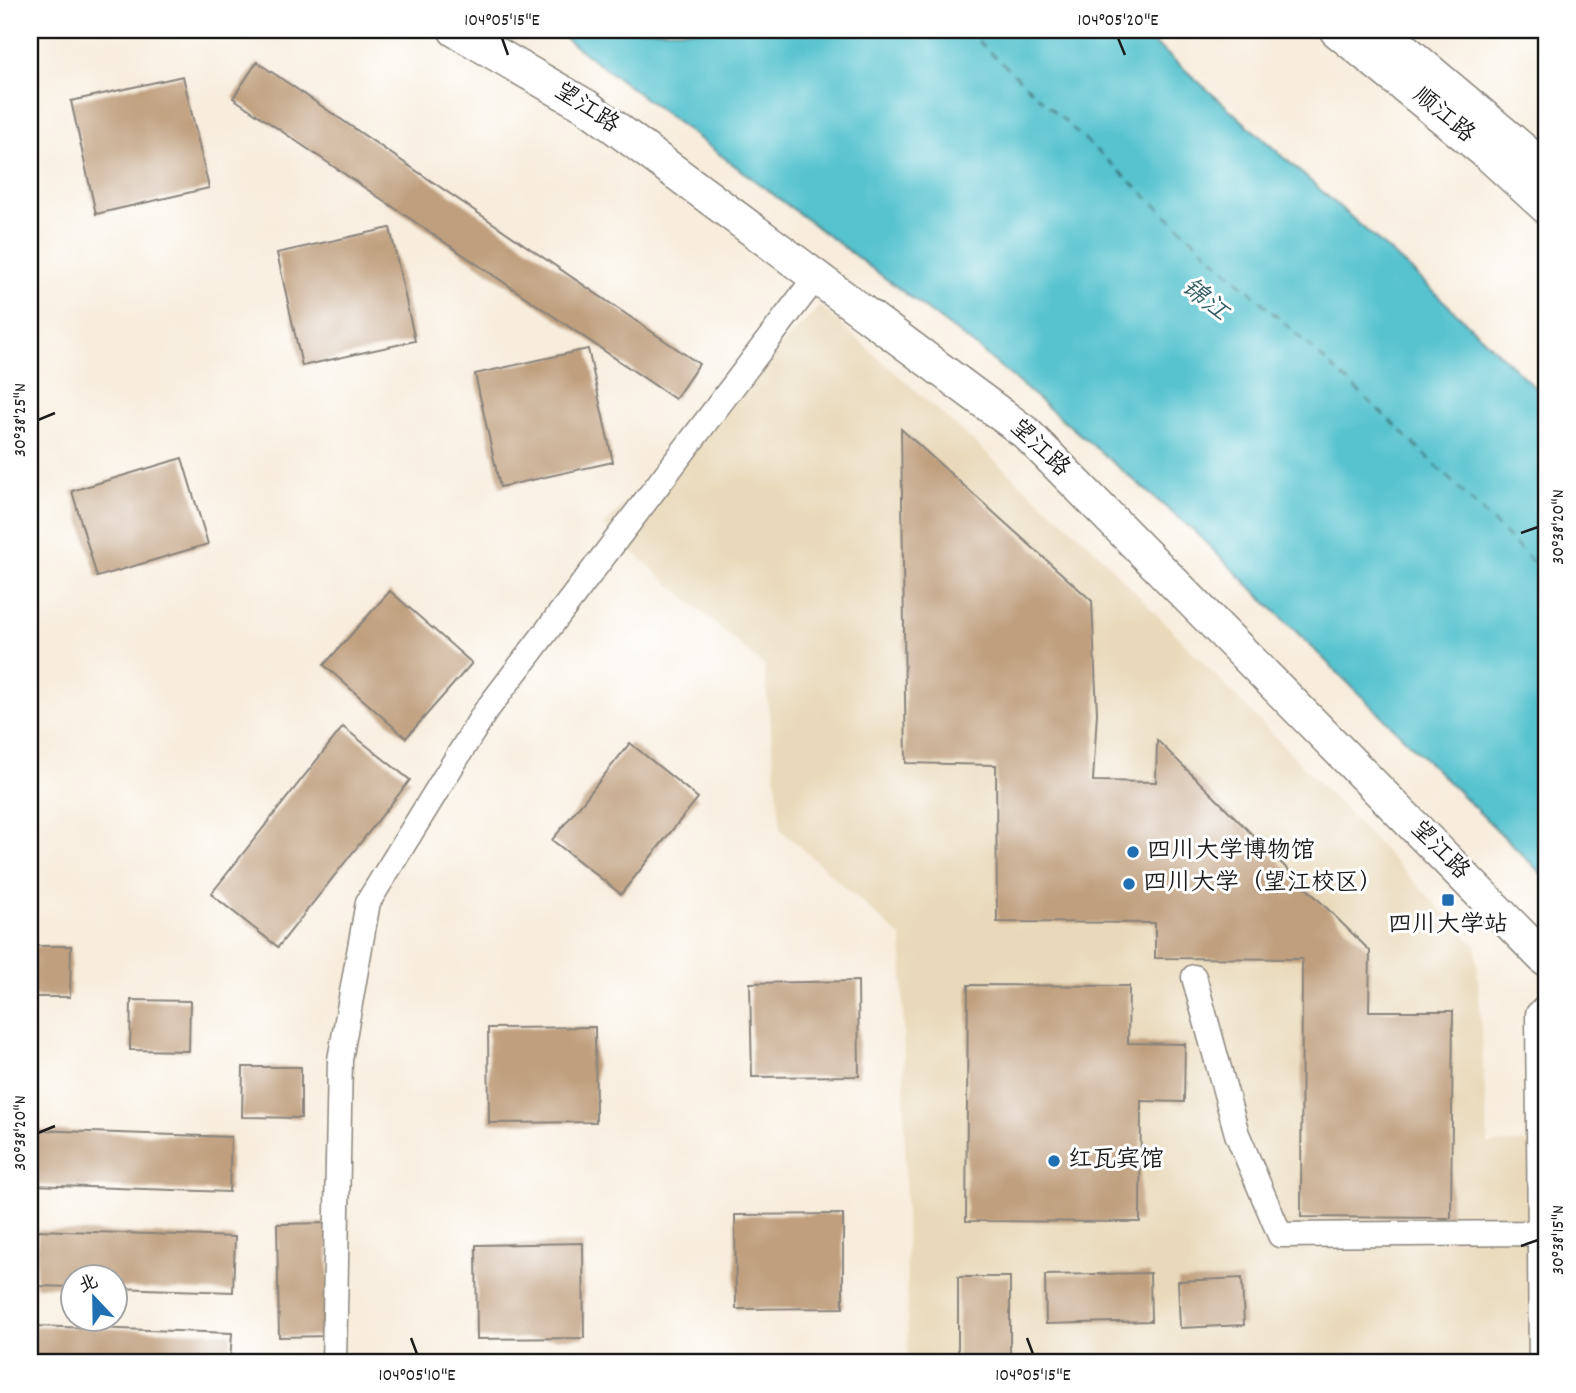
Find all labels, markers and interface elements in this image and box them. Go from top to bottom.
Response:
text: 104°05'15"E [464,9,540,34]
text: 104°05'20"E [1078,9,1158,34]
street label: 望江路 [547,75,625,143]
street label: 顺江路 [1404,80,1482,152]
water label: 锦江 [1172,270,1237,332]
text: 30°38'25"N [9,383,34,457]
street label: 望江路 [1001,412,1077,486]
text: 30°38'20"N [1547,489,1572,565]
street label: 望江路 [1402,814,1476,888]
place label: 四川大学博物馆 [1147,835,1315,869]
marker: 四川大学博物馆 [1125,844,1141,860]
place label: 四川大学（望江校区） [1143,867,1383,901]
marker: 四川大学（望江校区） [1121,876,1137,892]
marker: 四川大学站 [1440,892,1456,908]
place label: 四川大学站 [1388,909,1508,943]
text: 30°38'20"N [9,1095,34,1171]
place label: 红瓦宾馆 [1068,1144,1164,1178]
marker: 红瓦宾馆 [1046,1153,1062,1169]
text: 30°38'15"N [1547,1205,1572,1275]
north arrow [60,1264,130,1334]
text: 北 [75,1269,103,1302]
text: 104°05'10"E [378,1364,456,1389]
text: 104°05'15"E [995,1364,1071,1389]

